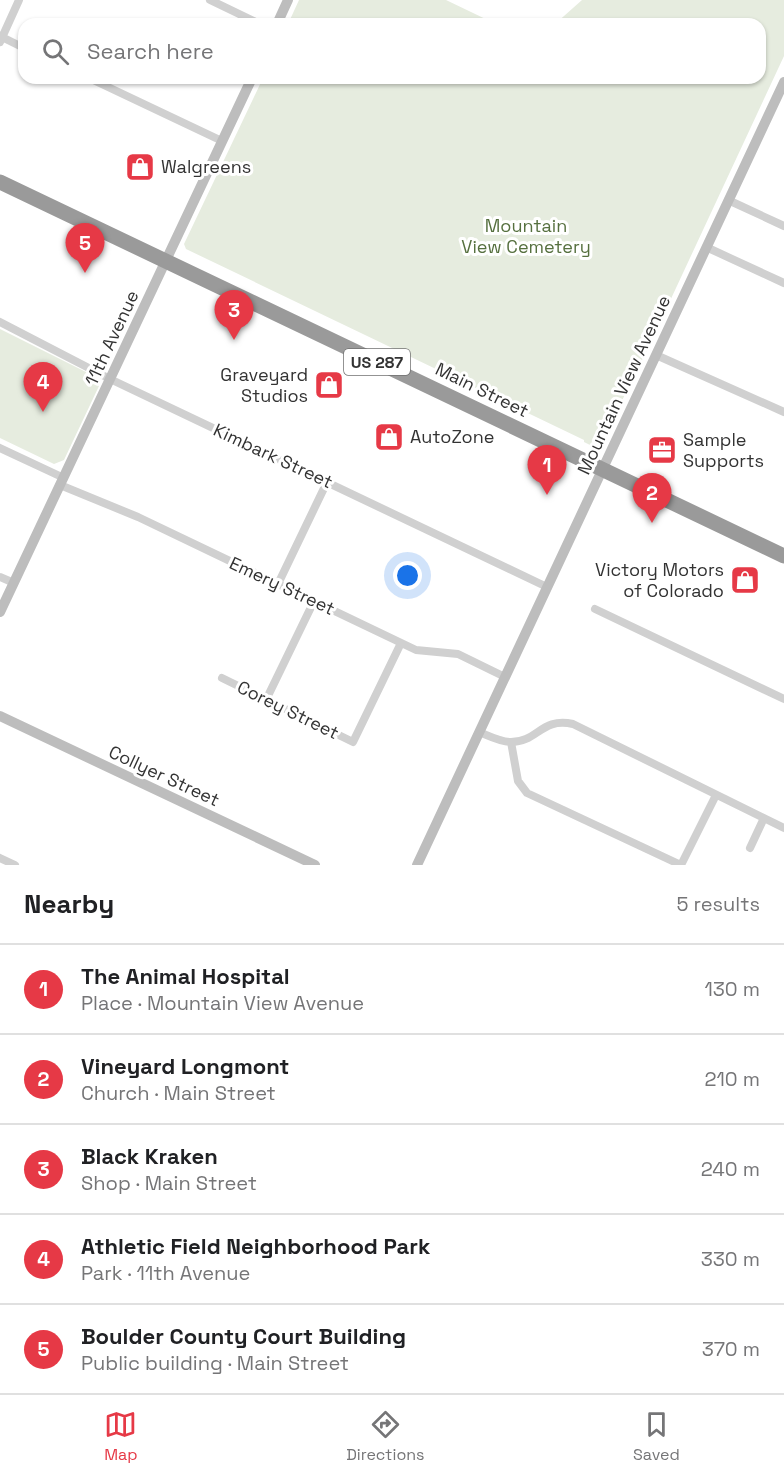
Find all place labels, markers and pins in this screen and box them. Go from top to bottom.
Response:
shop icon: Walgreens [124,151,156,183]
place label: Walgreens [161,155,251,178]
pin: 5 [66,224,104,273]
pin: 3 [214,290,254,340]
pin: 4 [24,362,63,412]
place label: Graveyard Studios [220,363,308,407]
shop icon: Graveyard Studios [313,369,345,401]
shop icon: AutoZone [373,421,405,453]
place label: AutoZone [410,425,494,448]
place label: Sample Supports [683,428,764,472]
office icon: Sample Supports [646,434,678,466]
pin: 1 [528,446,566,495]
pin: 2 [632,474,672,523]
place label: Victory Motors of Colorado [595,558,724,602]
shop icon: Victory Motors of Colorado [729,564,761,596]

